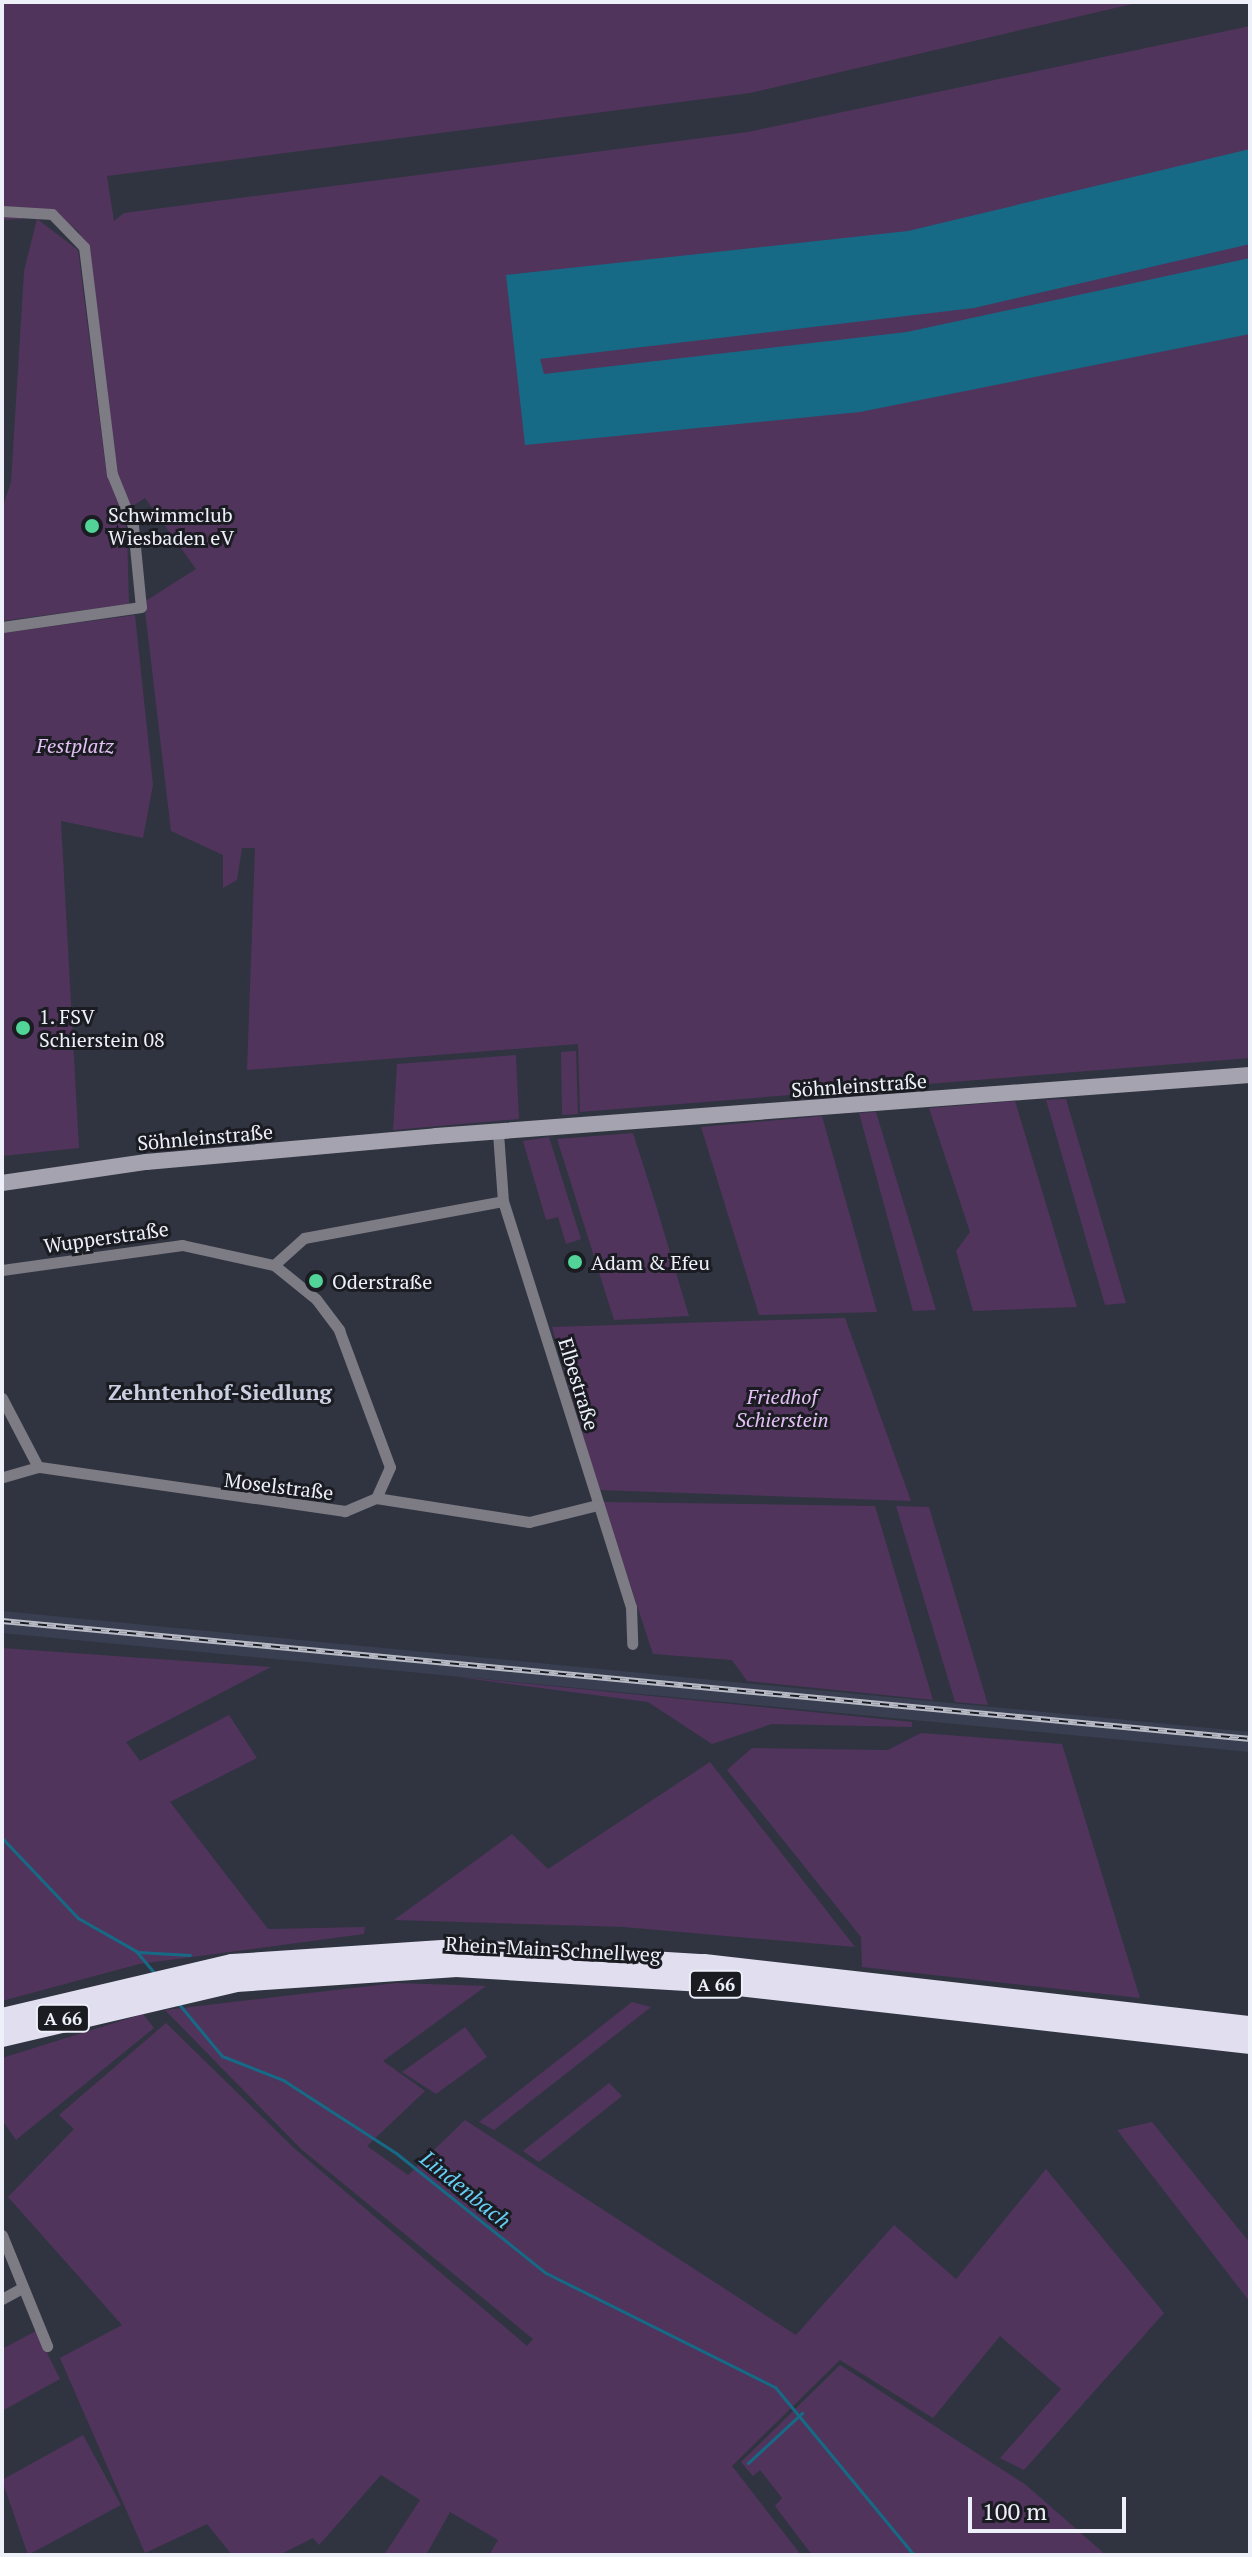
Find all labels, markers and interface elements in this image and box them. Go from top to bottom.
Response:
place label: Schwimmclub Wiesbaden eV [108,502,234,549]
marker: Schwimmclub Wiesbaden eV [83,517,101,535]
park label: Festplatz [36,733,114,757]
place label: 1. FSV Schierstein 08 [39,1004,165,1051]
marker: 1. FSV Schierstein 08 [14,1019,32,1037]
street label: Söhnleinstraße [790,1068,928,1102]
street label: Söhnleinstraße [136,1119,274,1155]
street label: Wupperstraße [42,1216,170,1258]
place label: Adam & Efeu [591,1250,710,1274]
marker: Adam & Efeu [566,1253,584,1271]
place label: Oderstraße [332,1269,432,1293]
marker: Oderstraße [307,1272,325,1290]
street label: Elbestraße [554,1335,604,1433]
district label: Zehntenhof-Siedlung [108,1379,332,1405]
park label: Friedhof Schierstein [735,1385,829,1432]
street label: Moselstraße [223,1467,335,1505]
street label: Rhein-Main-Schnellweg [445,1931,661,1967]
road number: A 66 [688,1970,744,1998]
road number: A 66 [35,2004,91,2032]
water label: Lindenbach [415,2145,517,2233]
scale bar [972,2481,1130,2531]
text: 100 m [982,2495,1047,2527]

